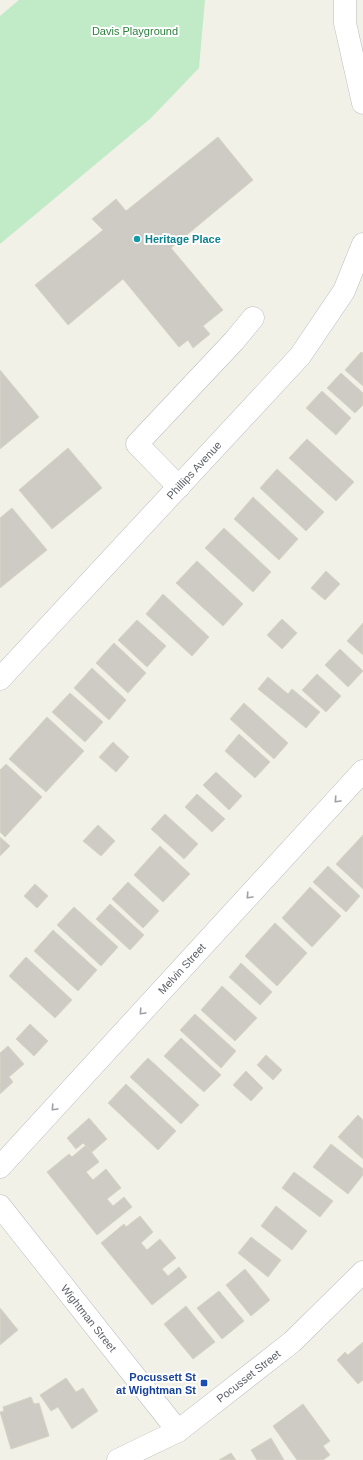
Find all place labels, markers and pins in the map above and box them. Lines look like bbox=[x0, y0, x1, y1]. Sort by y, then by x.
place label: Heritage Place bbox=[145, 233, 221, 245]
marker: Heritage Place bbox=[132, 234, 142, 244]
place label: Pocussett St at Wightman St bbox=[116, 1371, 196, 1396]
marker: Pocussett St at Wightman St bbox=[199, 1378, 209, 1388]

